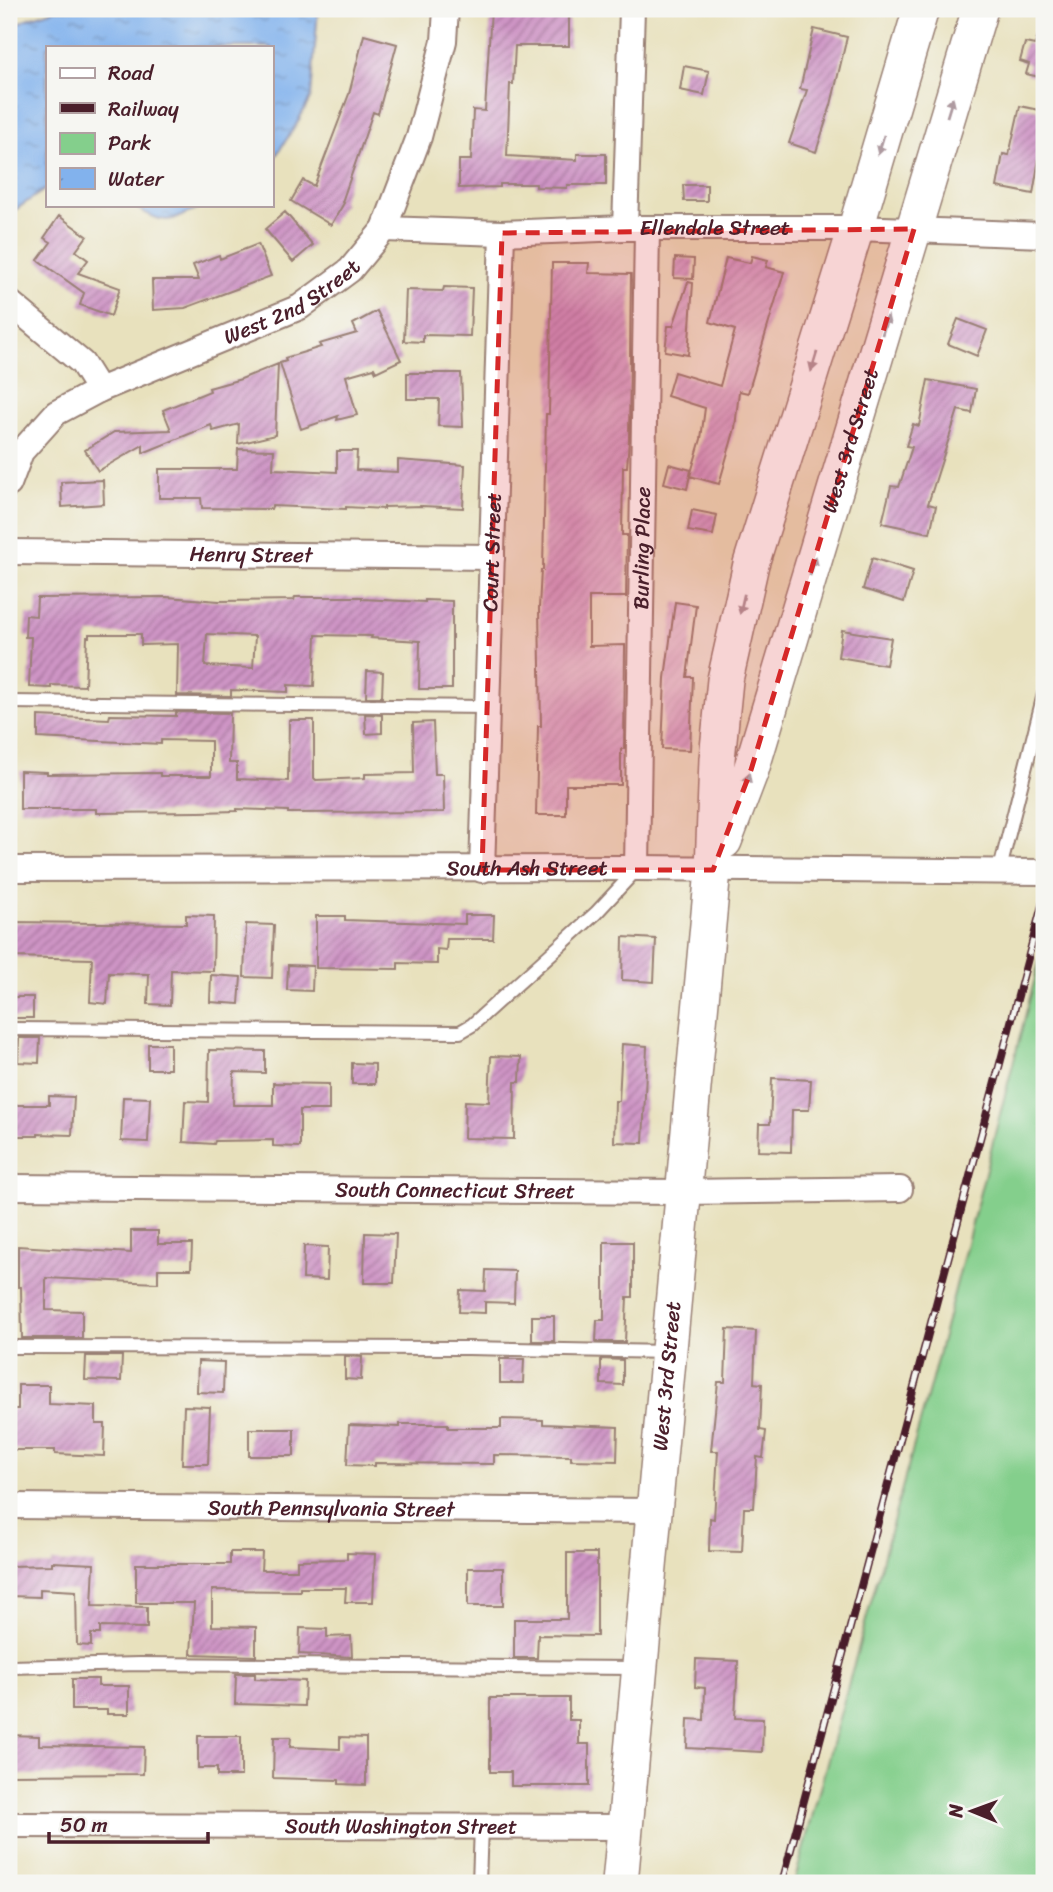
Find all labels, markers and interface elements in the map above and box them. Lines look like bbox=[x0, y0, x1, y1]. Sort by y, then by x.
legend bbox=[46, 46, 273, 206]
text: Road bbox=[108, 54, 155, 92]
text: Railway bbox=[108, 90, 179, 128]
one-way arrow bbox=[946, 96, 956, 117]
text: Park bbox=[108, 124, 151, 162]
one-way arrow bbox=[875, 134, 885, 155]
text: Water bbox=[108, 160, 165, 198]
street label: Ellendale Street bbox=[640, 209, 790, 247]
street label: West 2nd Street bbox=[218, 250, 371, 356]
one-way arrow bbox=[881, 314, 891, 335]
one-way arrow bbox=[808, 352, 819, 373]
street label: West 3rd Street bbox=[810, 363, 890, 518]
street label: Burling Place bbox=[622, 486, 662, 610]
street label: Court Street bbox=[471, 492, 513, 612]
street label: Henry Street bbox=[189, 535, 314, 574]
one-way arrow bbox=[809, 555, 819, 576]
one-way arrow bbox=[736, 593, 747, 615]
one-way arrow bbox=[740, 773, 751, 794]
street label: South Ash Street bbox=[446, 849, 608, 887]
street label: South Connecticut Street bbox=[335, 1170, 575, 1210]
street label: West 3rd Street bbox=[641, 1300, 692, 1452]
street label: South Pennsylvania Street bbox=[207, 1489, 456, 1528]
north arrow bbox=[937, 1776, 1007, 1846]
scale bar bbox=[49, 1801, 208, 1845]
text: N bbox=[939, 1803, 972, 1819]
text: 50 m bbox=[60, 1806, 108, 1844]
street label: South Washington Street bbox=[285, 1807, 517, 1846]

